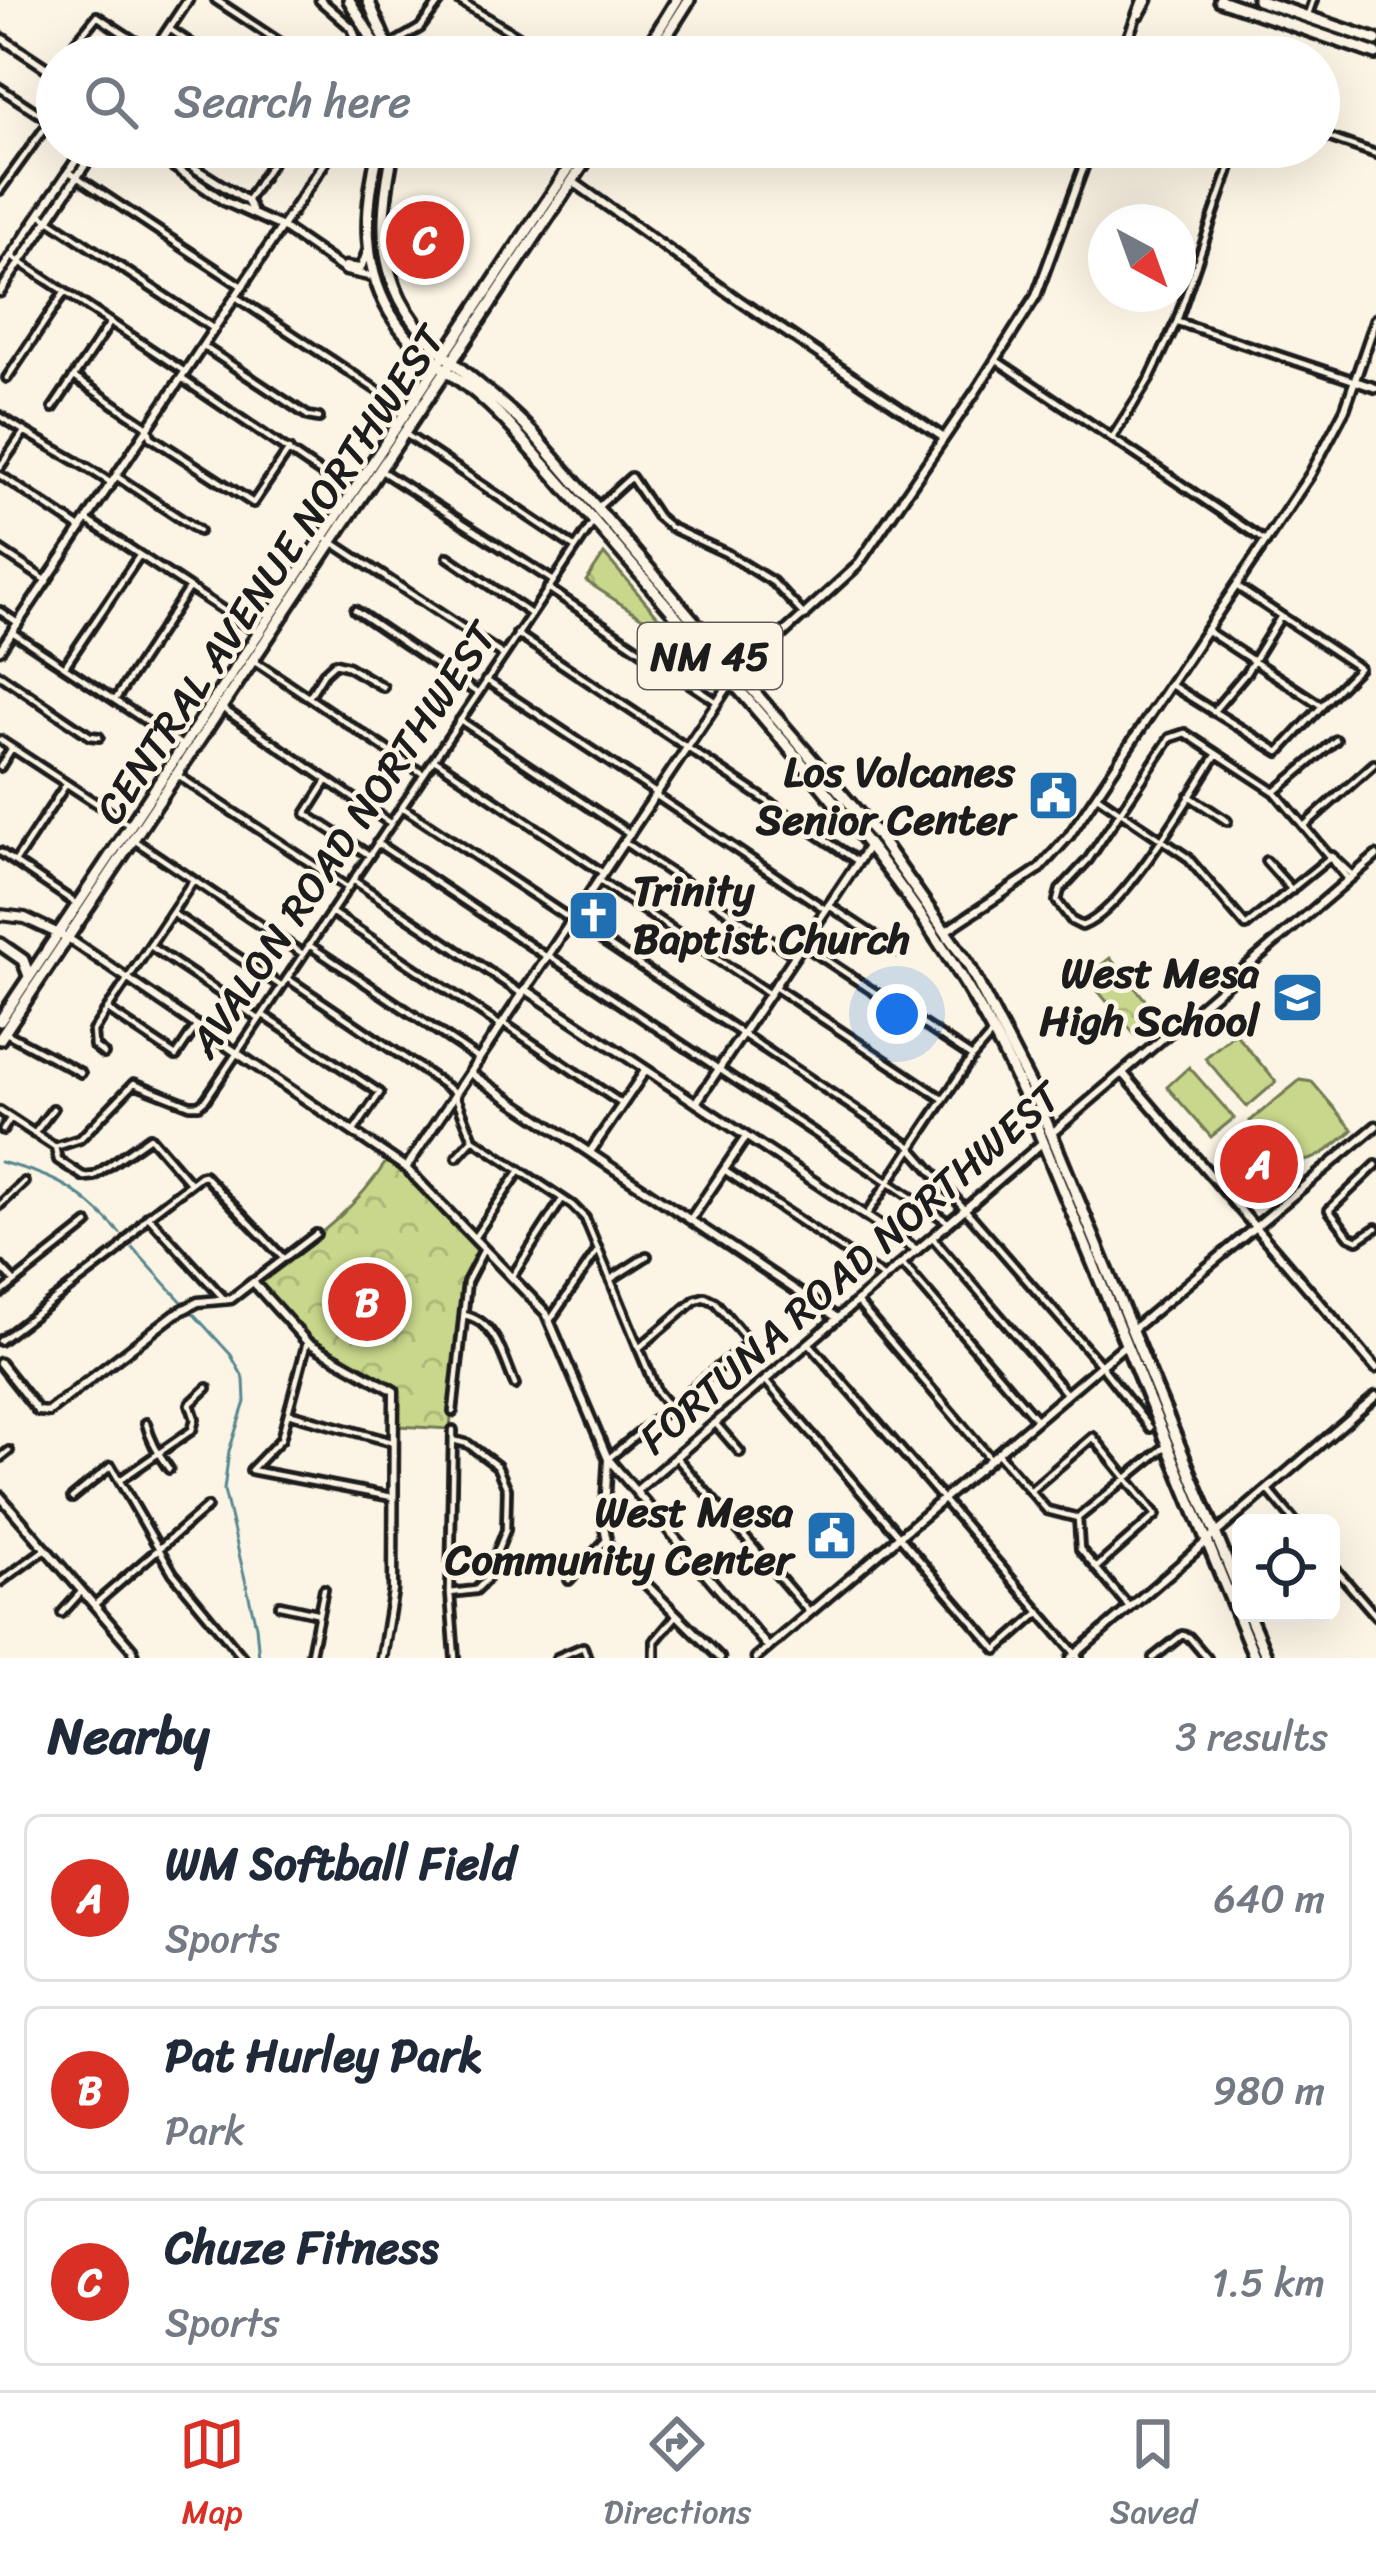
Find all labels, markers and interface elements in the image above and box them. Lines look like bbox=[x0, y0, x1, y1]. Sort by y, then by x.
search box bbox=[36, 36, 1340, 168]
text: Search here bbox=[174, 62, 411, 142]
icon: search bbox=[78, 69, 144, 135]
pin: C bbox=[386, 195, 464, 285]
north arrow bbox=[1088, 204, 1196, 312]
street label: CENTRAL AVENUE NORTHWEST bbox=[74, 308, 467, 840]
street label: AVALON ROAD NORTHWEST bbox=[168, 605, 519, 1074]
road number: NM 45 bbox=[638, 623, 782, 689]
place label: Los Volcanes Senior Center bbox=[755, 735, 1019, 857]
public building icon: Los Volcanes Senior Center bbox=[1026, 768, 1082, 824]
place label: Trinity Baptist Church bbox=[633, 854, 910, 976]
church icon: Trinity Baptist Church bbox=[566, 887, 622, 943]
place label: West Mesa High School bbox=[1040, 936, 1261, 1058]
school or university icon: West Mesa High School bbox=[1270, 969, 1326, 1025]
your location bbox=[867, 984, 927, 1044]
street label: FORTUNA ROAD NORTHWEST bbox=[621, 1061, 1081, 1474]
pin: A bbox=[1220, 1119, 1298, 1209]
pin: B bbox=[328, 1257, 406, 1347]
place label: West Mesa Community Center bbox=[444, 1475, 797, 1597]
public building icon: West Mesa Community Center bbox=[804, 1508, 860, 1564]
map controls bbox=[1232, 1514, 1340, 1622]
button: locate bbox=[1232, 1514, 1340, 1622]
text: Nearby bbox=[48, 1691, 209, 1781]
text: 3 results bbox=[1175, 1702, 1328, 1771]
text: WM Softball Field bbox=[165, 1824, 516, 1904]
text: A bbox=[77, 1864, 103, 1933]
text: 640 m bbox=[1214, 1864, 1325, 1933]
text: Sports bbox=[165, 1904, 280, 1973]
text: Pat Hurley Park bbox=[165, 2016, 483, 2096]
text: B bbox=[78, 2056, 102, 2125]
text: 980 m bbox=[1213, 2056, 1325, 2125]
text: Park bbox=[165, 2096, 245, 2165]
text: Chuze Fitness bbox=[165, 2208, 439, 2288]
text: C bbox=[78, 2248, 102, 2317]
text: 1.5 km bbox=[1212, 2248, 1325, 2317]
text: Sports bbox=[165, 2288, 280, 2357]
tab: Map bbox=[179, 2411, 245, 2541]
tab: Directions bbox=[604, 2411, 751, 2541]
tab: Saved bbox=[1110, 2411, 1197, 2541]

